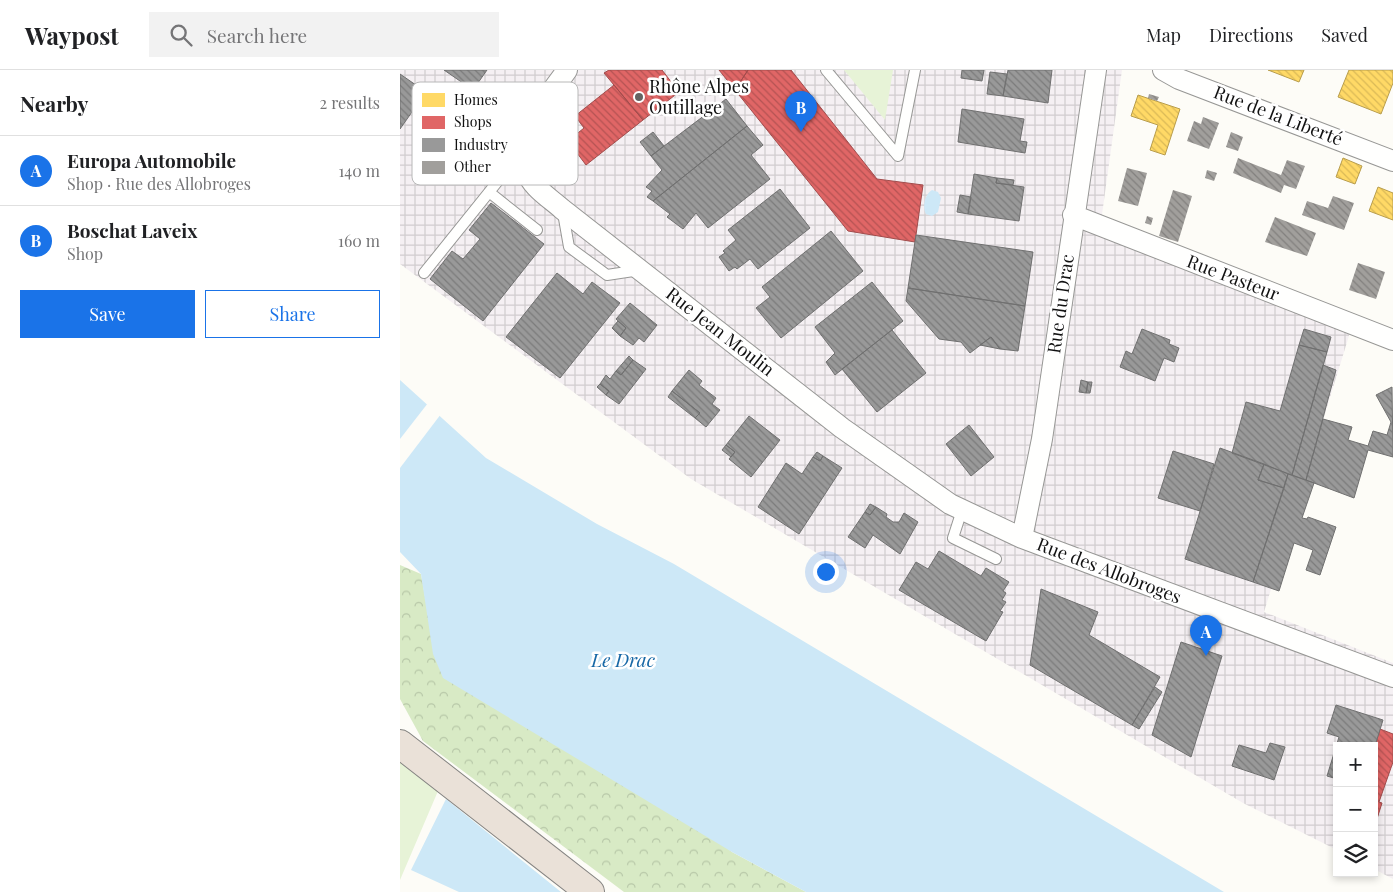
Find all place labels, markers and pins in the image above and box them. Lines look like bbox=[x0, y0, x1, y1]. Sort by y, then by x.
place label: Rhône Alpes Outillage bbox=[649, 74, 749, 119]
marker: Rhône Alpes Outillage bbox=[633, 91, 645, 103]
pin: B bbox=[785, 91, 817, 132]
pin: A bbox=[1190, 615, 1222, 656]

